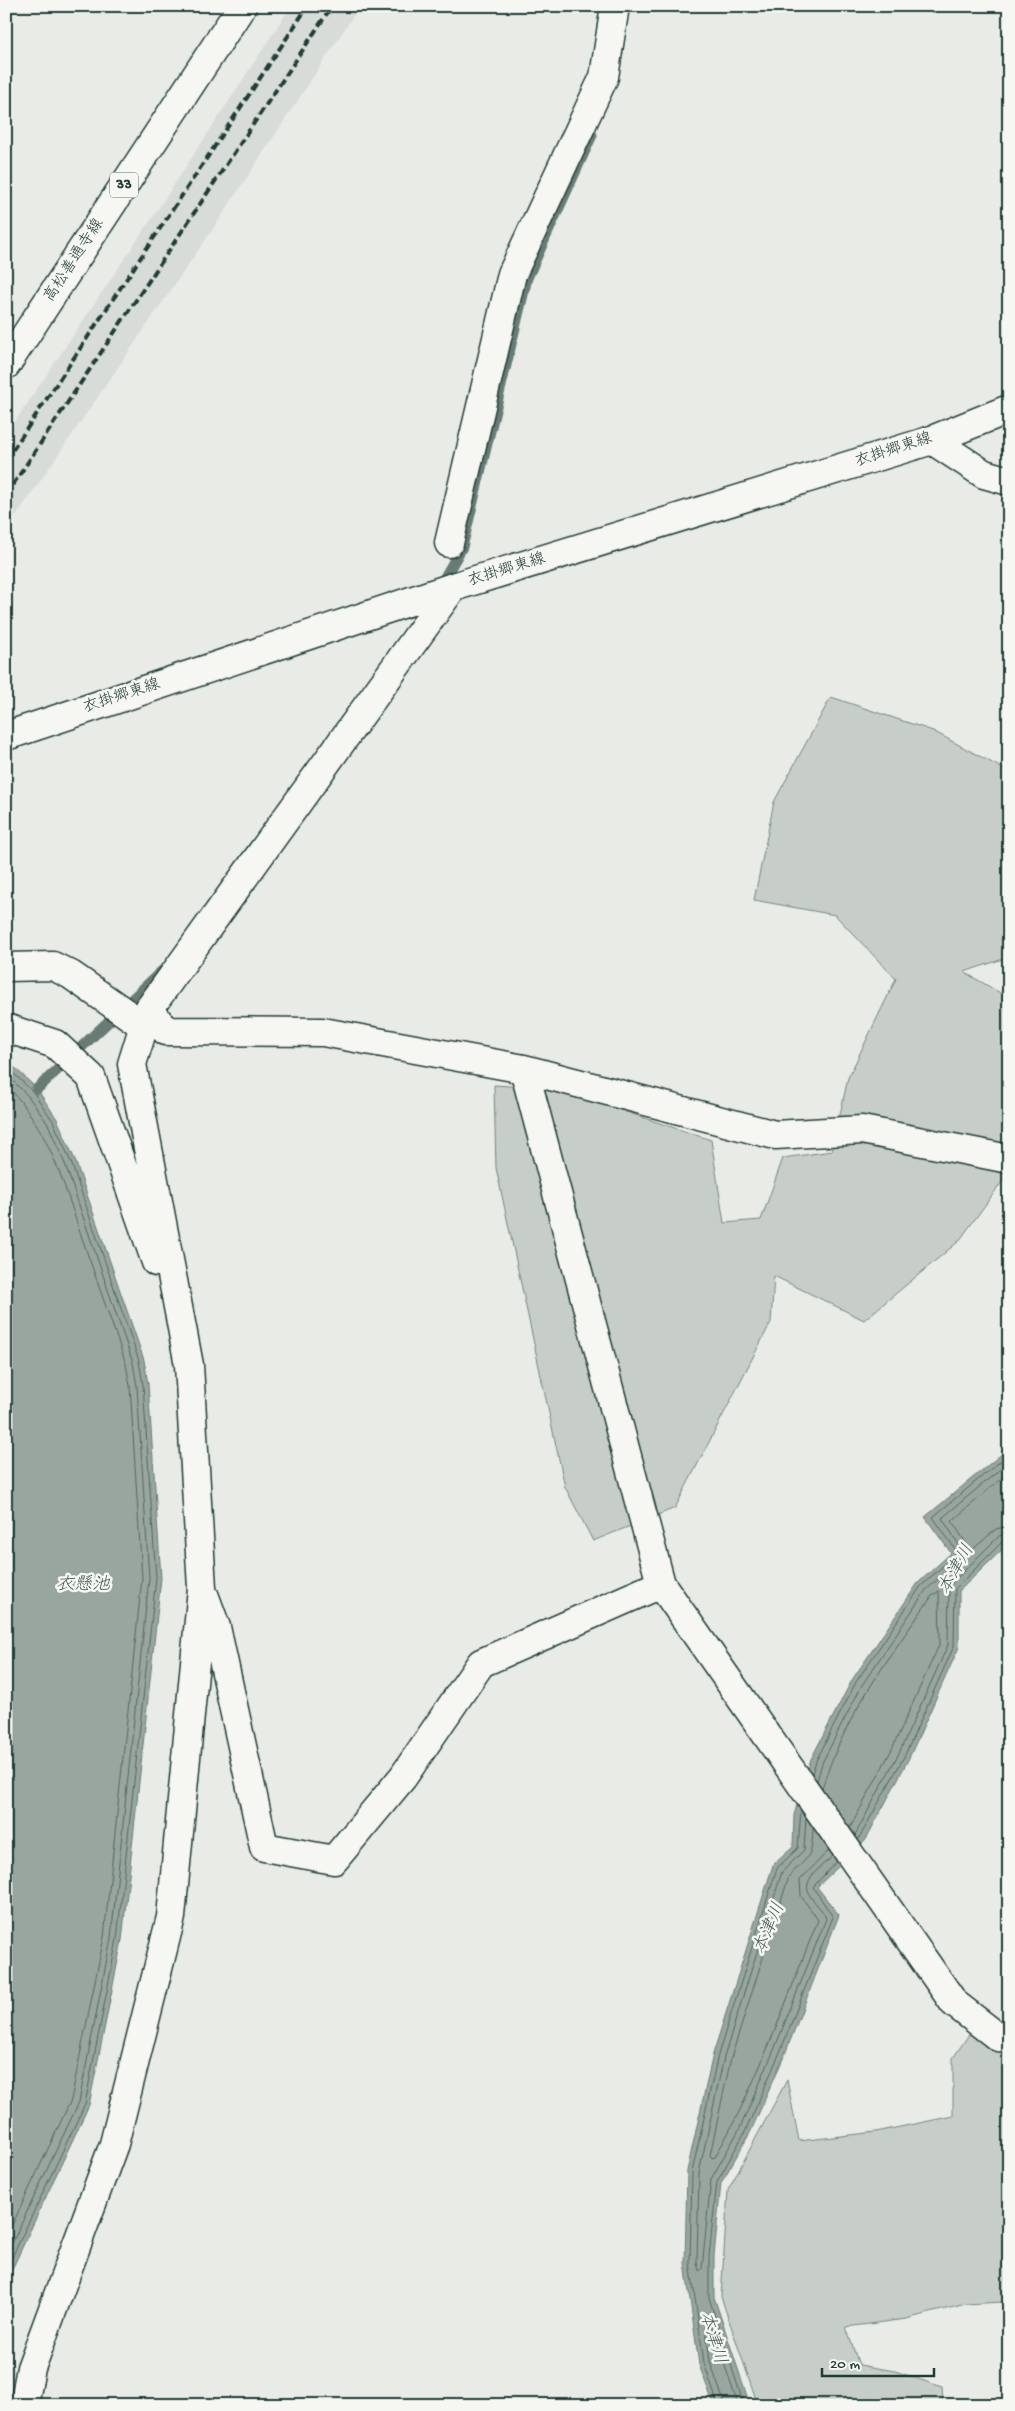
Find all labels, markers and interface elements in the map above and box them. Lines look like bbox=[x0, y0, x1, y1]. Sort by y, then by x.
road number: 33 bbox=[110, 172, 138, 198]
street label: 高松善通寺線 bbox=[39, 214, 109, 306]
street label: 衣掛郷東線 bbox=[852, 428, 935, 472]
street label: 衣掛郷東線 bbox=[465, 548, 548, 592]
street label: 衣掛郷東線 bbox=[80, 674, 163, 718]
water label: 本津川 bbox=[934, 1541, 979, 1599]
water label: 衣懸池 bbox=[56, 1574, 111, 1596]
water label: 本津川 bbox=[749, 1900, 790, 1958]
water label: 本津川 bbox=[694, 2309, 731, 2367]
scale bar bbox=[822, 2346, 935, 2378]
text: 20 m bbox=[830, 2356, 860, 2374]

